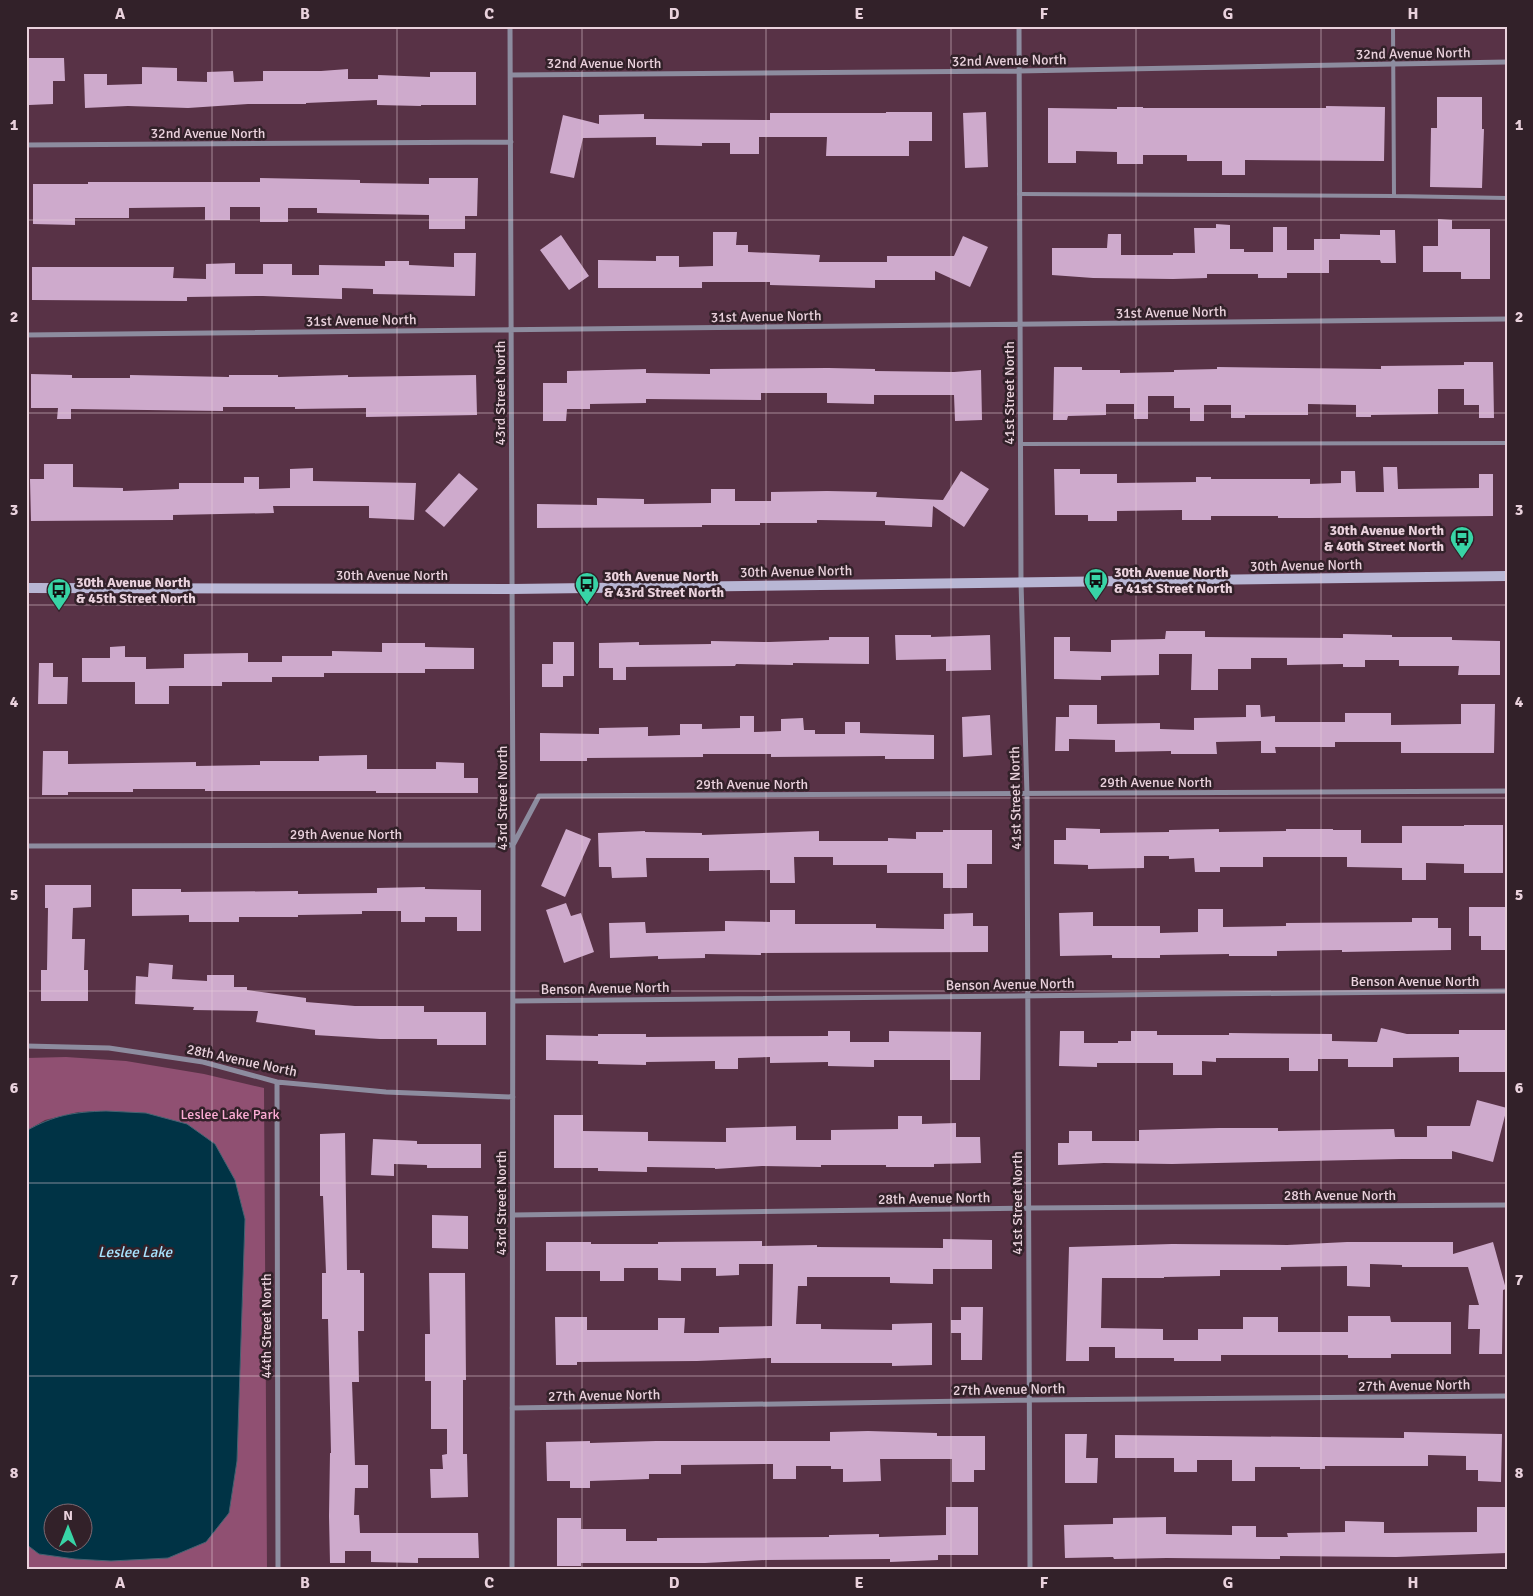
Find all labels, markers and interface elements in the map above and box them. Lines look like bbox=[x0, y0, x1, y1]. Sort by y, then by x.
text: A bbox=[115, 4, 126, 24]
text: B bbox=[300, 4, 310, 24]
text: C bbox=[484, 4, 494, 24]
text: D bbox=[669, 4, 680, 24]
text: E bbox=[854, 4, 864, 24]
text: F bbox=[1040, 4, 1049, 24]
text: G bbox=[1223, 4, 1233, 24]
text: H bbox=[1408, 4, 1418, 24]
street label: 32nd Avenue North bbox=[1355, 44, 1471, 63]
street label: 32nd Avenue North bbox=[951, 51, 1067, 70]
street label: 32nd Avenue North bbox=[547, 55, 661, 72]
text: 1 bbox=[10, 115, 19, 135]
text: 1 bbox=[1515, 115, 1524, 135]
street label: 32nd Avenue North bbox=[151, 125, 265, 142]
street label: 31st Avenue North bbox=[1115, 303, 1227, 322]
text: 2 bbox=[10, 307, 18, 327]
street label: 31st Avenue North bbox=[710, 307, 822, 326]
text: 2 bbox=[1515, 307, 1523, 327]
street label: 31st Avenue North bbox=[305, 311, 417, 330]
street label: 43rd Street North bbox=[492, 341, 509, 445]
street label: 41st Street North bbox=[1001, 341, 1018, 445]
text: 3 bbox=[10, 500, 18, 520]
text: 3 bbox=[1515, 500, 1523, 520]
place label: 30th Avenue North & 40th Street North bbox=[1324, 522, 1444, 555]
bus stop icon: 30th Avenue North & 40th Street North bbox=[1449, 525, 1475, 559]
street label: 30th Avenue North bbox=[1250, 556, 1362, 575]
street label: 30th Avenue North bbox=[740, 562, 852, 581]
place label: 30th Avenue North & 41st Street North bbox=[1114, 564, 1233, 597]
street label: 30th Avenue North bbox=[336, 567, 448, 584]
bus stop icon: 30th Avenue North & 41st Street North bbox=[1083, 567, 1109, 601]
place label: 30th Avenue North & 43rd Street North bbox=[604, 568, 724, 601]
bus stop icon: 30th Avenue North & 43rd Street North bbox=[574, 571, 600, 605]
place label: 30th Avenue North & 45th Street North bbox=[76, 574, 196, 607]
bus stop icon: 30th Avenue North & 45th Street North bbox=[46, 577, 72, 611]
text: 4 bbox=[10, 692, 19, 712]
text: 4 bbox=[1515, 692, 1524, 712]
street label: 43rd Street North bbox=[494, 746, 511, 850]
street label: 41st Street North bbox=[1006, 746, 1025, 850]
street label: 29th Avenue North bbox=[1100, 774, 1212, 791]
street label: 29th Avenue North bbox=[696, 776, 808, 793]
street label: 29th Avenue North bbox=[290, 826, 402, 843]
text: 5 bbox=[10, 885, 18, 905]
text: 5 bbox=[1515, 885, 1523, 905]
street label: Benson Avenue North bbox=[1351, 973, 1479, 990]
street label: Benson Avenue North bbox=[945, 975, 1075, 994]
street label: Benson Avenue North bbox=[540, 979, 670, 998]
street label: 28th Avenue North bbox=[185, 1040, 299, 1080]
text: 6 bbox=[10, 1078, 19, 1098]
text: 6 bbox=[1515, 1078, 1524, 1098]
park label: Leslee Lake Park bbox=[180, 1106, 280, 1123]
street label: 43rd Street North bbox=[493, 1151, 510, 1255]
street label: 41st Street North bbox=[1009, 1151, 1026, 1255]
street label: 28th Avenue North bbox=[1284, 1187, 1396, 1204]
street label: 28th Avenue North bbox=[878, 1189, 990, 1208]
water label: Leslee Lake bbox=[98, 1243, 174, 1261]
text: 7 bbox=[10, 1270, 19, 1290]
text: 7 bbox=[1515, 1270, 1524, 1290]
street label: 44th Street North bbox=[258, 1273, 275, 1379]
street label: 27th Avenue North bbox=[1358, 1376, 1470, 1395]
street label: 27th Avenue North bbox=[953, 1380, 1065, 1399]
street label: 27th Avenue North bbox=[548, 1386, 660, 1405]
text: 8 bbox=[10, 1463, 19, 1483]
text: 8 bbox=[1515, 1463, 1524, 1483]
north arrow bbox=[42, 1504, 92, 1554]
text: N bbox=[63, 1507, 73, 1524]
text: A bbox=[115, 1573, 126, 1593]
text: B bbox=[300, 1573, 310, 1593]
text: C bbox=[484, 1573, 494, 1593]
text: D bbox=[669, 1573, 680, 1593]
text: E bbox=[854, 1573, 864, 1593]
text: F bbox=[1040, 1573, 1049, 1593]
text: G bbox=[1223, 1573, 1233, 1593]
text: H bbox=[1408, 1573, 1418, 1593]

